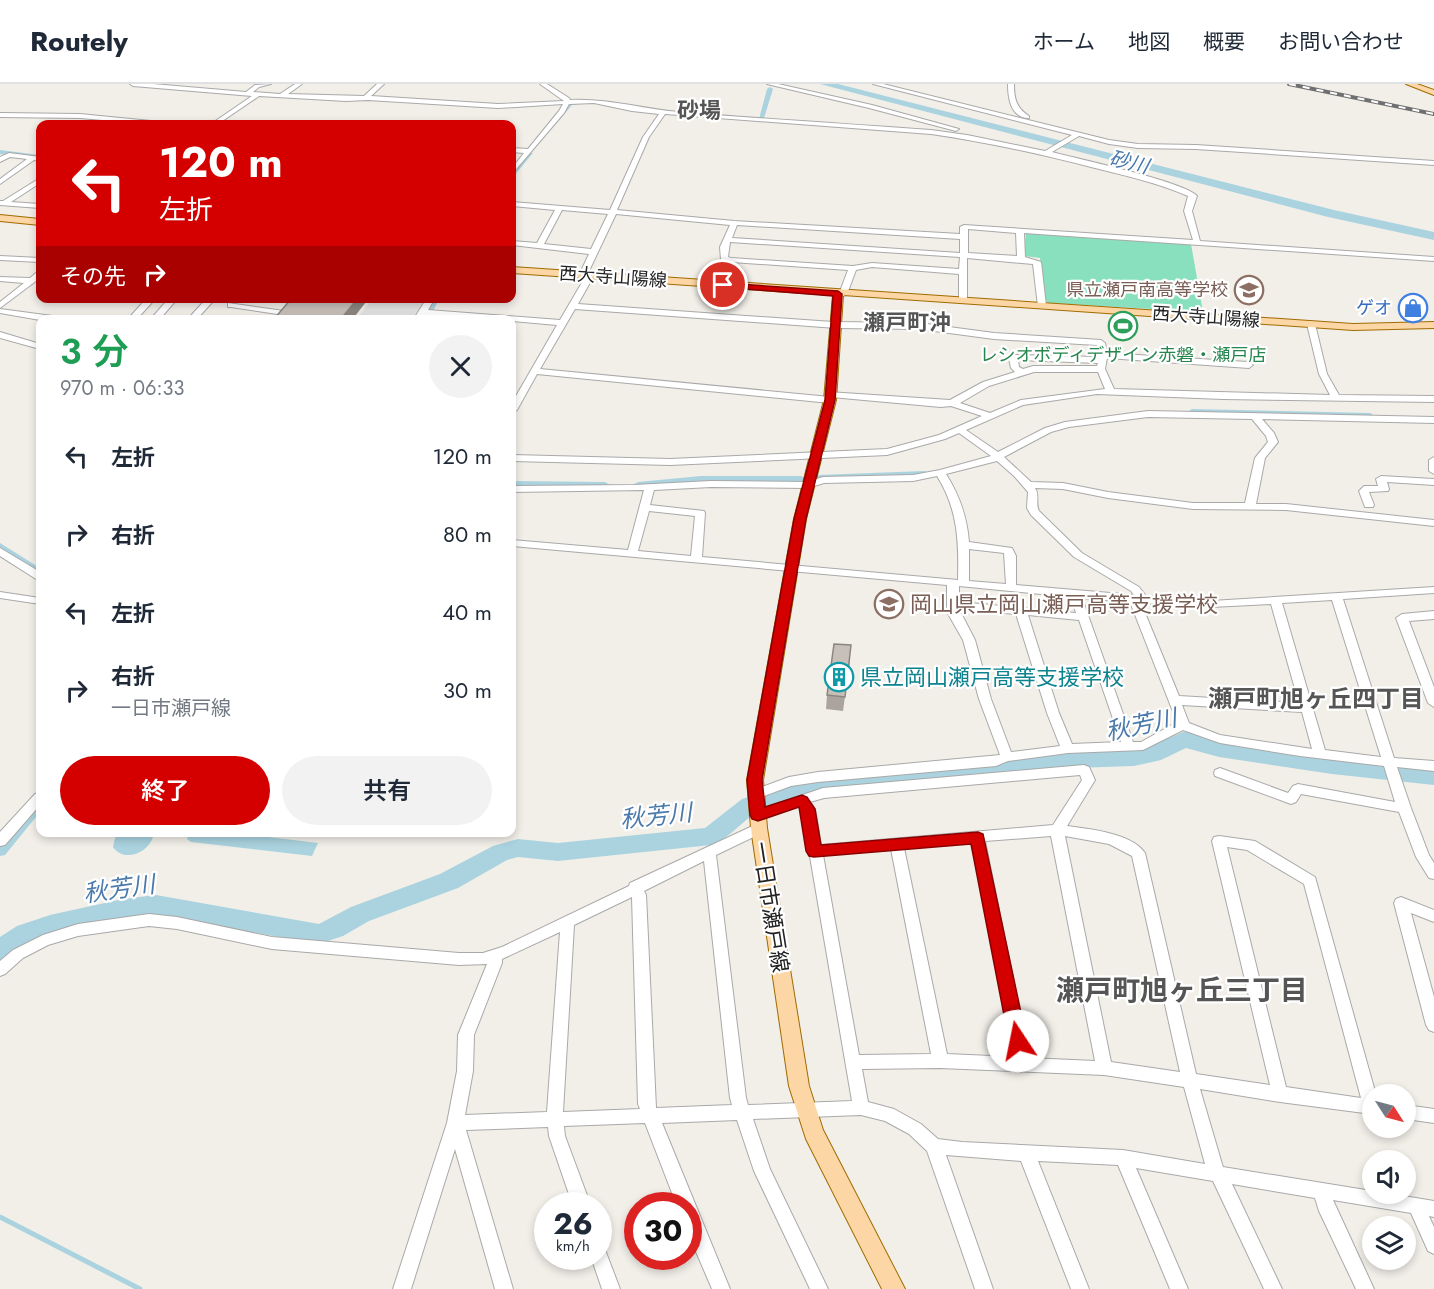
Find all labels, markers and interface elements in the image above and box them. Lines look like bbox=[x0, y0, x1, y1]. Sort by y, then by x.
text: Routely bbox=[30, 21, 128, 62]
text: ホーム bbox=[1033, 27, 1095, 57]
text: 地図 bbox=[1128, 27, 1170, 57]
text: 概要 bbox=[1203, 27, 1245, 57]
text: お問い合わせ bbox=[1278, 27, 1404, 57]
district label: 砂場 bbox=[677, 94, 721, 126]
text: 120 m bbox=[159, 132, 283, 193]
icon: left bbox=[60, 144, 138, 222]
water label: 砂川 bbox=[1106, 144, 1154, 182]
text: 左折 bbox=[159, 190, 213, 229]
icon: right bbox=[138, 258, 171, 291]
pin bbox=[697, 259, 748, 310]
text: その先 bbox=[60, 260, 126, 292]
street label: 西大寺山陽線 bbox=[558, 260, 668, 294]
icon: arrive bbox=[706, 268, 739, 301]
school or university icon: 県立瀬戸南高等学校 bbox=[1233, 274, 1265, 306]
place label: 県立瀬戸南高等学校 bbox=[1066, 277, 1228, 303]
shop icon: ゲオ bbox=[1397, 292, 1429, 324]
place label: ゲオ bbox=[1356, 295, 1392, 321]
street label: 西大寺山陽線 bbox=[1151, 300, 1261, 334]
district label: 瀬戸町沖 bbox=[863, 306, 951, 338]
sports icon: レシオボディデザイン赤磐・瀬戸店 bbox=[1107, 310, 1139, 342]
text: 3 分 bbox=[60, 325, 128, 377]
button: close bbox=[429, 335, 492, 398]
place label: レシオボディデザイン赤磐・瀬戸店 bbox=[980, 342, 1266, 368]
text: 970 m · 06:33 bbox=[60, 374, 184, 403]
icon: left bbox=[60, 440, 93, 473]
text: 120 m bbox=[433, 440, 492, 472]
text: 左折 bbox=[111, 441, 155, 473]
icon: right bbox=[60, 518, 93, 551]
text: 80 m bbox=[443, 518, 492, 550]
text: 右折 bbox=[111, 519, 155, 551]
school or university icon: 岡山県立岡山瀬戸高等支援学校 bbox=[873, 588, 905, 620]
place label: 岡山県立岡山瀬戸高等支援学校 bbox=[910, 588, 1218, 620]
icon: left bbox=[60, 596, 93, 629]
text: 40 m bbox=[442, 596, 492, 628]
text: 左折 bbox=[111, 597, 155, 629]
text: 右折 bbox=[111, 660, 155, 692]
building icon: 県立岡山瀬戸高等支援学校 bbox=[823, 661, 855, 693]
place label: 県立岡山瀬戸高等支援学校 bbox=[860, 661, 1124, 693]
icon: right bbox=[60, 674, 93, 707]
text: 30 m bbox=[443, 674, 492, 706]
district label: 瀬戸町旭ヶ丘四丁目 bbox=[1208, 681, 1424, 716]
text: 一日市瀬戸線 bbox=[111, 694, 231, 723]
water label: 秋芳川 bbox=[1102, 699, 1183, 749]
button: 終了 bbox=[60, 756, 270, 825]
button: 共有 bbox=[282, 756, 492, 825]
water label: 秋芳川 bbox=[618, 794, 697, 837]
street label: 一日市瀬戸線 bbox=[745, 839, 797, 975]
water label: 秋芳川 bbox=[81, 866, 160, 911]
district label: 瀬戸町旭ヶ丘三丁目 bbox=[1056, 970, 1308, 1011]
position arrow bbox=[986, 1009, 1050, 1073]
north arrow bbox=[1362, 1084, 1416, 1138]
map controls bbox=[1362, 1084, 1416, 1270]
button: sound bbox=[1362, 1150, 1416, 1204]
speed limit sign: 30 bbox=[624, 1192, 702, 1270]
text: 26 bbox=[553, 1202, 593, 1245]
button: layers bbox=[1362, 1216, 1416, 1270]
text: km/h bbox=[556, 1235, 590, 1257]

